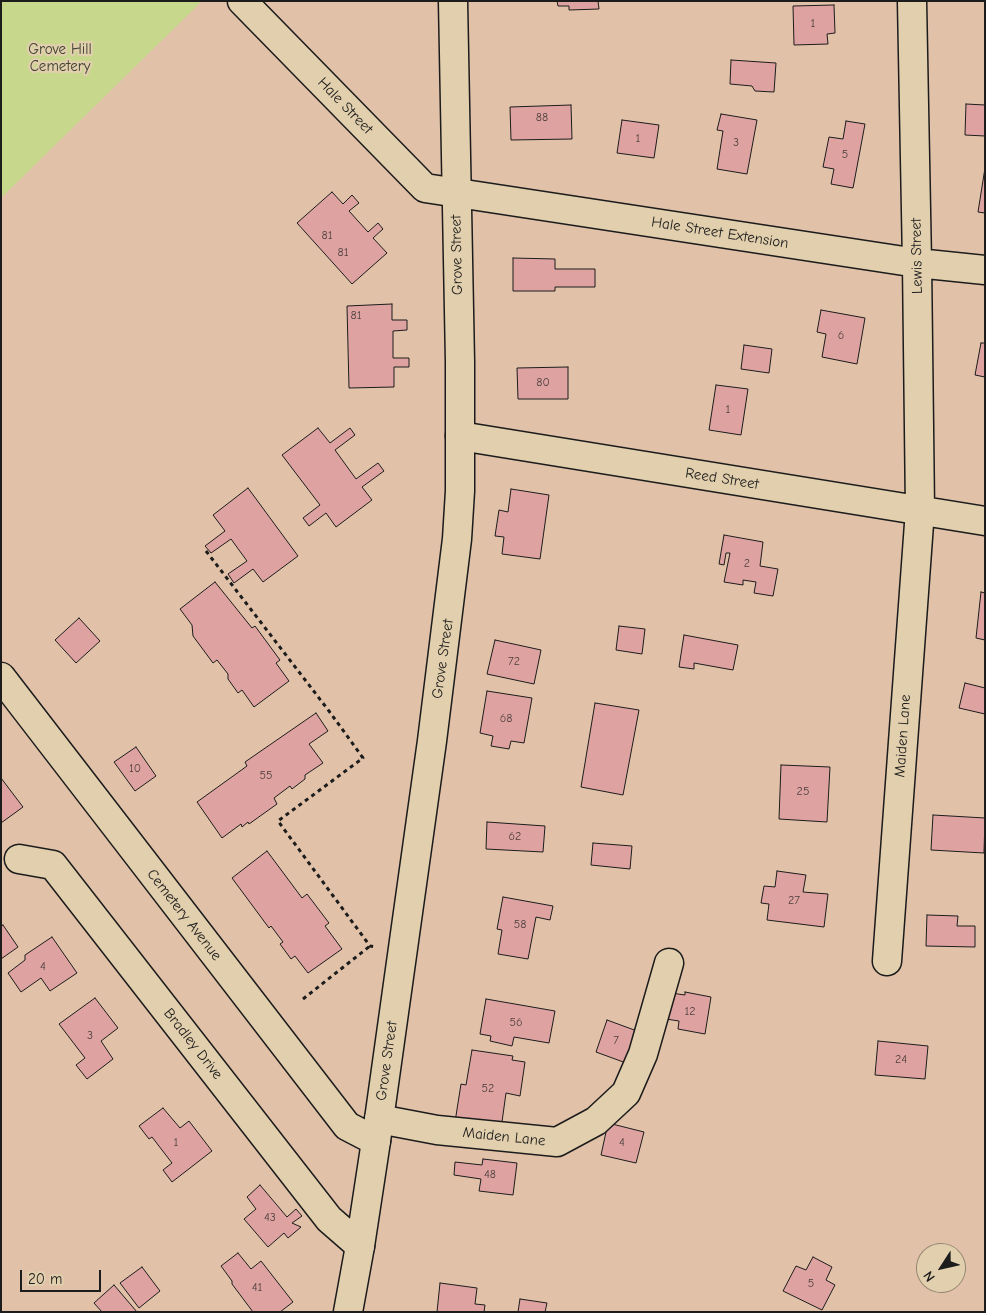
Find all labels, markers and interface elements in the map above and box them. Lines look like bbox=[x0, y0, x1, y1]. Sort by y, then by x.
house number: 1 bbox=[811, 17, 815, 31]
park label: Grove Hill Cemetery bbox=[28, 41, 92, 76]
street label: Hale Street bbox=[314, 74, 376, 138]
house number: 88 bbox=[536, 111, 548, 125]
house number: 1 bbox=[636, 132, 640, 146]
house number: 3 bbox=[733, 136, 739, 150]
house number: 5 bbox=[842, 148, 848, 162]
street label: Hale Street Extension bbox=[650, 213, 790, 253]
street label: Grove Street bbox=[447, 215, 467, 295]
street label: Lewis Street bbox=[907, 218, 927, 294]
house number: 81 bbox=[322, 229, 332, 243]
house number: 81 bbox=[338, 246, 348, 260]
house number: 81 bbox=[351, 309, 361, 323]
house number: 6 bbox=[838, 329, 844, 343]
house number: 80 bbox=[536, 376, 550, 390]
house number: 1 bbox=[726, 403, 730, 417]
street label: Reed Street bbox=[684, 464, 760, 494]
house number: 2 bbox=[744, 557, 750, 571]
street label: Grove Street bbox=[429, 618, 457, 700]
house number: 72 bbox=[508, 655, 520, 669]
street label: Maiden Lane bbox=[891, 694, 915, 778]
house number: 68 bbox=[500, 712, 512, 726]
house number: 10 bbox=[129, 762, 141, 776]
house number: 55 bbox=[259, 769, 273, 783]
house number: 25 bbox=[797, 785, 809, 799]
house number: 62 bbox=[509, 830, 521, 844]
street label: Cemetery Avenue bbox=[143, 866, 225, 964]
house number: 27 bbox=[788, 894, 800, 908]
house number: 58 bbox=[514, 918, 526, 932]
house number: 4 bbox=[40, 960, 46, 974]
street label: Bradley Drive bbox=[160, 1005, 226, 1083]
house number: 12 bbox=[684, 1005, 696, 1019]
house number: 56 bbox=[509, 1016, 523, 1030]
street label: Grove Street bbox=[373, 1020, 401, 1102]
house number: 3 bbox=[87, 1029, 93, 1043]
house number: 7 bbox=[613, 1034, 619, 1048]
house number: 24 bbox=[895, 1053, 907, 1067]
house number: 52 bbox=[482, 1082, 494, 1096]
street label: Maiden Lane bbox=[462, 1124, 546, 1150]
house number: 1 bbox=[174, 1136, 178, 1150]
house number: 4 bbox=[619, 1136, 625, 1150]
house number: 48 bbox=[484, 1168, 496, 1182]
house number: 43 bbox=[264, 1211, 276, 1225]
north arrow bbox=[916, 1243, 966, 1293]
scale bar bbox=[22, 1260, 104, 1292]
text: N bbox=[920, 1268, 939, 1285]
text: 20 m bbox=[28, 1270, 62, 1288]
house number: 5 bbox=[808, 1277, 814, 1291]
house number: 41 bbox=[252, 1281, 262, 1295]

